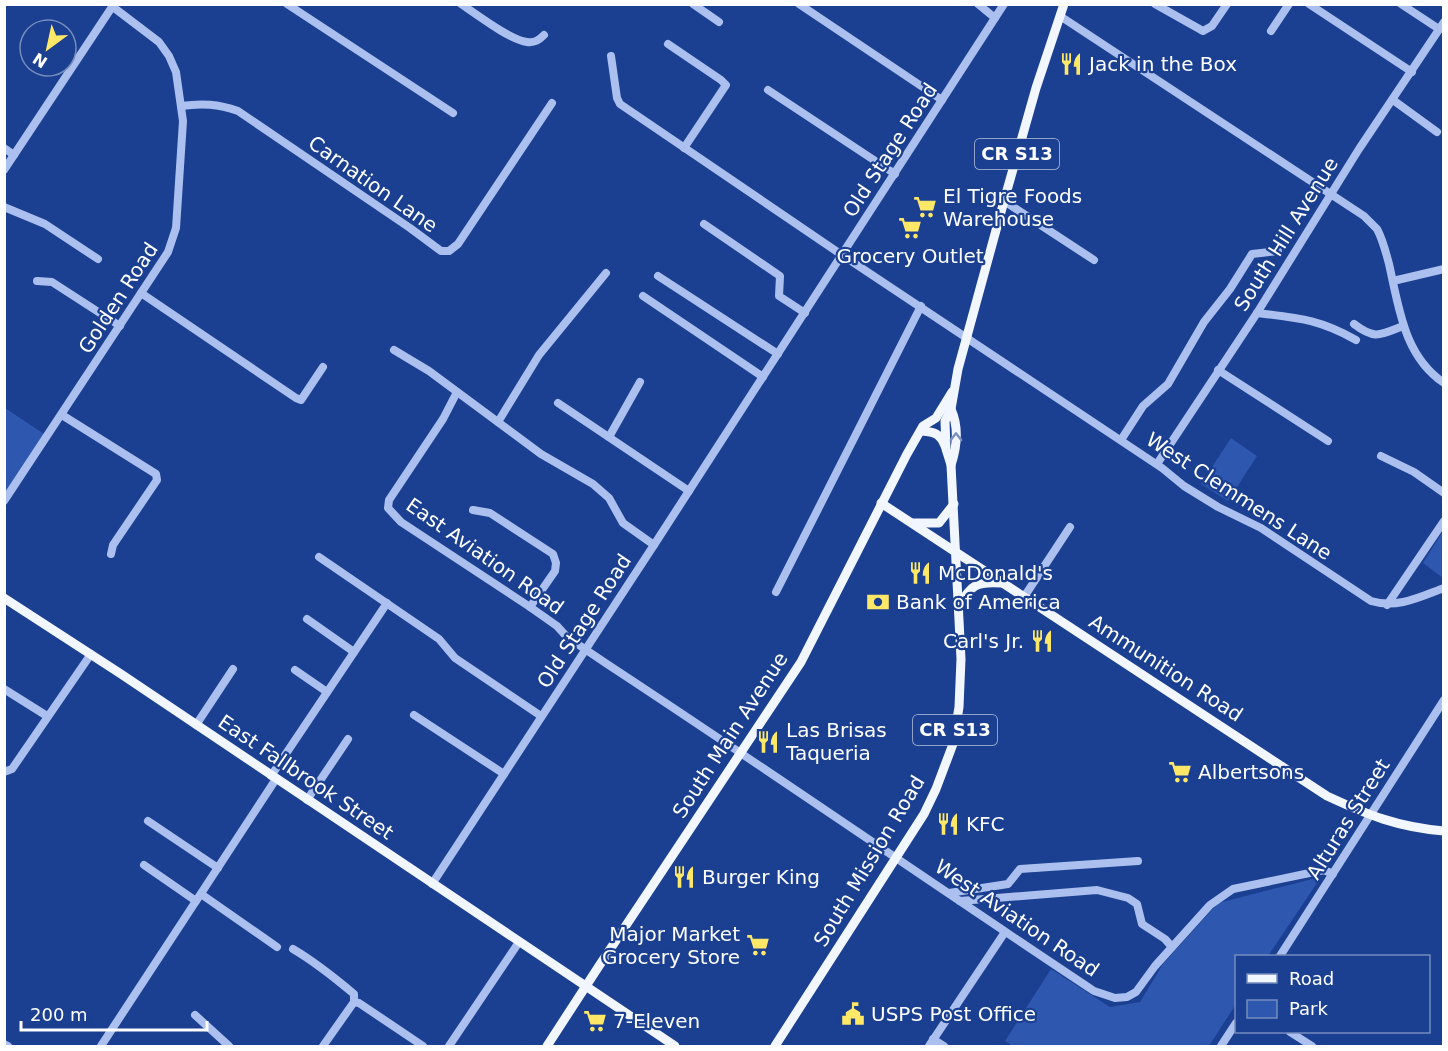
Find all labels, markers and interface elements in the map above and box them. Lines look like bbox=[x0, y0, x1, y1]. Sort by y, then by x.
north arrow bbox=[18, 18, 78, 78]
text: N bbox=[29, 49, 51, 72]
restaurant icon: Jack in the Box bbox=[1058, 51, 1084, 77]
place label: Jack in the Box bbox=[1087, 52, 1237, 76]
street label: Old Stage Road bbox=[838, 79, 942, 221]
street label: Carnation Lane bbox=[304, 131, 442, 237]
road number: CR S13 bbox=[975, 139, 1059, 169]
street label: South Hill Avenue bbox=[1229, 153, 1343, 315]
place label: El Tigre Foods Warehouse bbox=[943, 184, 1082, 231]
supermarket icon: El Tigre Foods Warehouse bbox=[912, 194, 938, 220]
supermarket icon: Grocery Outlet bbox=[897, 215, 923, 241]
street label: Golden Road bbox=[73, 238, 163, 358]
place label: Grocery Outlet bbox=[836, 244, 984, 268]
street label: West Clemmens Lane bbox=[1142, 427, 1336, 565]
one-way arrow bbox=[950, 433, 962, 442]
street label: East Aviation Road bbox=[402, 493, 568, 619]
street label: Old Stage Road bbox=[532, 550, 636, 692]
restaurant icon: McDonald's bbox=[907, 560, 933, 586]
place label: McDonald's bbox=[938, 561, 1053, 585]
bank icon: Bank of America bbox=[865, 589, 891, 615]
place label: Bank of America bbox=[896, 590, 1061, 614]
street label: Ammunition Road bbox=[1085, 609, 1247, 727]
restaurant icon: Carl's Jr. bbox=[1029, 628, 1055, 654]
place label: Carl's Jr. bbox=[943, 629, 1024, 653]
street label: South Main Avenue bbox=[667, 648, 793, 822]
street label: East Fallbrook Street bbox=[214, 709, 398, 845]
road number: CR S13 bbox=[913, 715, 997, 745]
place label: Las Brisas Taqueria bbox=[785, 718, 887, 765]
restaurant icon: Las Brisas Taqueria bbox=[755, 729, 781, 755]
street label: Alturas Street bbox=[1301, 754, 1395, 884]
supermarket icon: Albertsons bbox=[1167, 759, 1193, 785]
place label: Albertsons bbox=[1198, 760, 1304, 784]
street label: South Mission Road bbox=[808, 771, 930, 951]
restaurant icon: KFC bbox=[935, 811, 961, 837]
place label: KFC bbox=[966, 812, 1005, 836]
street label: West Aviation Road bbox=[930, 854, 1104, 982]
restaurant icon: Burger King bbox=[671, 864, 697, 890]
place label: Burger King bbox=[702, 865, 820, 889]
place label: Major Market Grocery Store bbox=[602, 922, 740, 969]
supermarket icon: Major Market Grocery Store bbox=[745, 932, 771, 958]
legend bbox=[1235, 955, 1430, 1033]
text: Road bbox=[1289, 968, 1334, 989]
scale bar bbox=[21, 994, 207, 1032]
text: Park bbox=[1289, 998, 1328, 1019]
public building icon: USPS Post Office bbox=[840, 1001, 866, 1027]
place label: USPS Post Office bbox=[871, 1002, 1036, 1026]
text: 200 m bbox=[30, 1004, 88, 1025]
supermarket icon: 7-Eleven bbox=[582, 1008, 608, 1034]
place label: 7-Eleven bbox=[613, 1009, 700, 1033]

